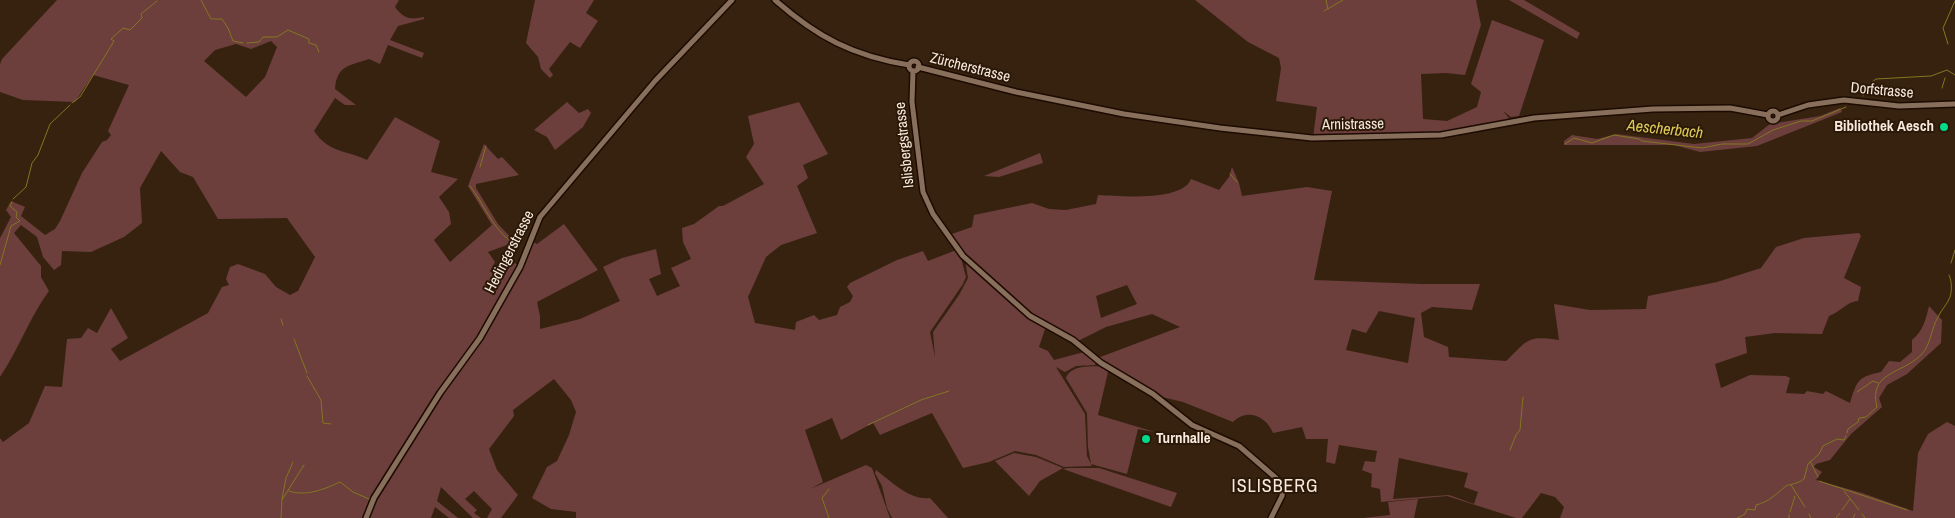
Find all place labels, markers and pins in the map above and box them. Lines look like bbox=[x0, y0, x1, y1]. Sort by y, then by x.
place label: Bibliothek Aesch bbox=[1834, 118, 1934, 136]
marker: Bibliothek Aesch bbox=[1938, 121, 1950, 133]
place label: Turnhalle bbox=[1156, 430, 1210, 448]
marker: Turnhalle bbox=[1140, 433, 1152, 445]

